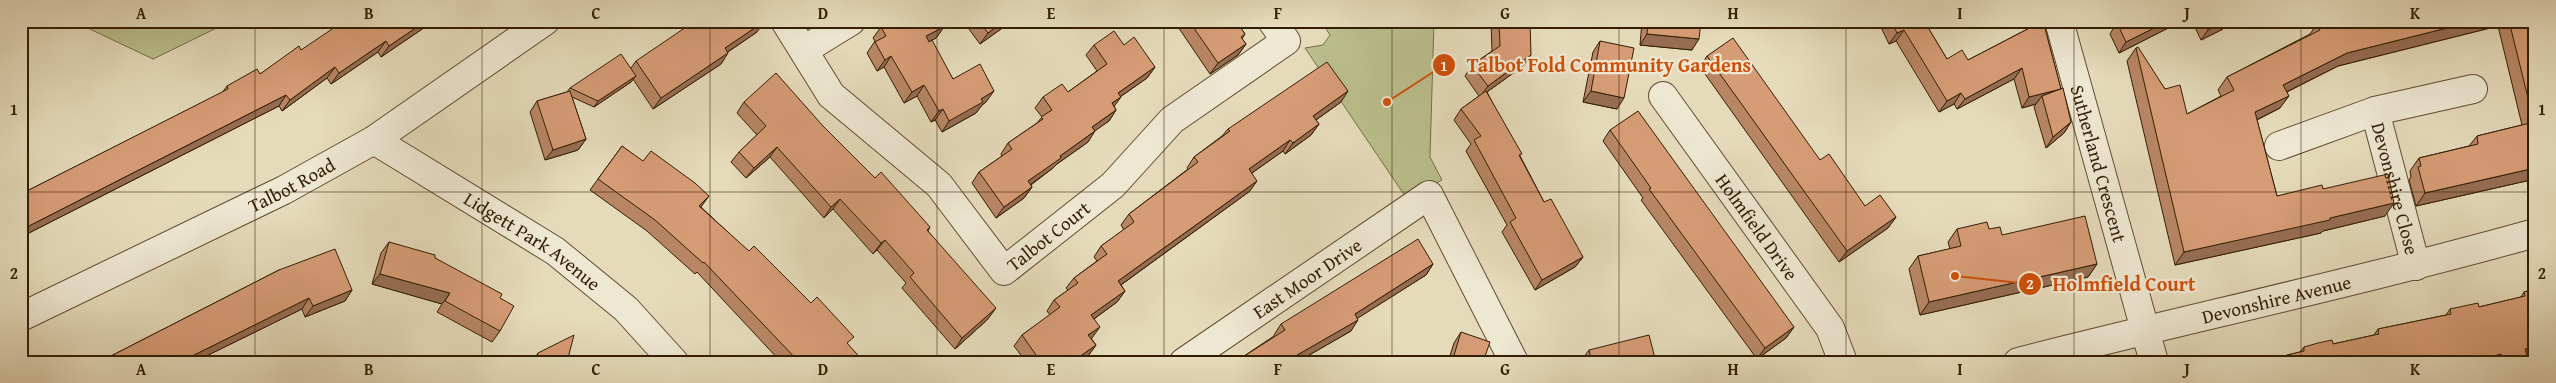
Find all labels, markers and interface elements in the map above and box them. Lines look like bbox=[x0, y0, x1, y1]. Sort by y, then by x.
text: A bbox=[136, 1, 147, 25]
text: B bbox=[364, 1, 374, 25]
text: C bbox=[591, 1, 601, 25]
text: D bbox=[818, 1, 828, 25]
text: E bbox=[1047, 1, 1056, 25]
text: F bbox=[1274, 1, 1282, 25]
text: G bbox=[1500, 1, 1510, 25]
text: H bbox=[1727, 1, 1739, 25]
text: I bbox=[1957, 1, 1963, 25]
text: J bbox=[2181, 1, 2190, 25]
text: K bbox=[2410, 1, 2421, 25]
callout: Talbot Fold Community Gardens bbox=[1431, 48, 1761, 83]
text: Talbot Fold Community Gardens bbox=[1467, 50, 1751, 79]
text: 1 bbox=[1440, 55, 1448, 76]
street label: Sutherland Crescent bbox=[2063, 82, 2134, 246]
text: 1 bbox=[10, 97, 18, 121]
text: 1 bbox=[2538, 97, 2546, 121]
street label: Devonshire Close bbox=[2365, 119, 2426, 258]
street label: Talbot Road bbox=[243, 150, 341, 219]
street label: Holmfield Drive bbox=[1709, 167, 1805, 286]
street label: Lidgett Park Avenue bbox=[459, 185, 607, 297]
street label: Talbot Court bbox=[1001, 194, 1096, 278]
street label: East Moor Drive bbox=[1247, 231, 1367, 325]
text: 2 bbox=[10, 261, 18, 285]
text: 2 bbox=[2538, 261, 2546, 285]
callout: Holmfield Court bbox=[2018, 266, 2206, 301]
street label: Devonshire Avenue bbox=[2199, 267, 2354, 330]
text: Holmfield Court bbox=[2052, 269, 2196, 298]
text: 2 bbox=[2026, 273, 2034, 294]
text: A bbox=[136, 357, 147, 381]
text: B bbox=[364, 357, 374, 381]
text: C bbox=[591, 357, 601, 381]
text: D bbox=[818, 357, 828, 381]
text: E bbox=[1047, 357, 1056, 381]
text: F bbox=[1274, 357, 1282, 381]
text: G bbox=[1500, 357, 1510, 381]
text: H bbox=[1727, 357, 1739, 381]
text: I bbox=[1957, 357, 1963, 381]
text: J bbox=[2181, 357, 2190, 381]
text: K bbox=[2410, 357, 2421, 381]

